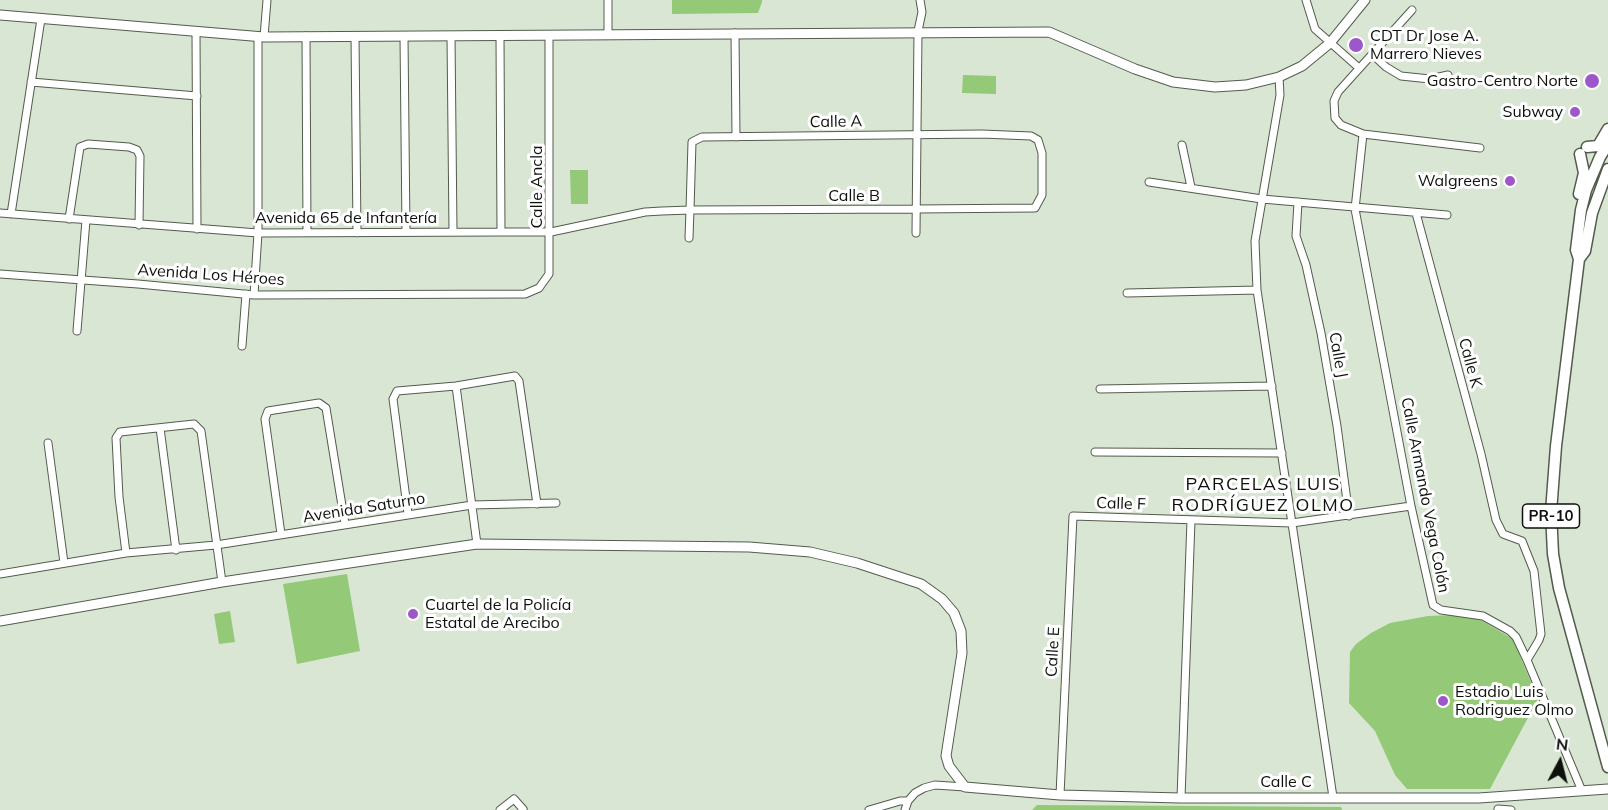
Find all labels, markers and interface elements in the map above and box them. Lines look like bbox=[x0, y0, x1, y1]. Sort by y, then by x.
place label: CDT Dr Jose A. Marrero Nieves bbox=[1370, 26, 1482, 64]
marker: CDT Dr Jose A. Marrero Nieves bbox=[1347, 36, 1365, 54]
place label: Gastro-Centro Norte bbox=[1427, 71, 1578, 91]
marker: Gastro-Centro Norte bbox=[1583, 72, 1601, 90]
place label: Subway bbox=[1503, 102, 1563, 122]
marker: Subway bbox=[1568, 105, 1582, 119]
street label: Calle A bbox=[810, 112, 862, 132]
street label: Calle Ancla bbox=[527, 145, 547, 229]
place label: Walgreens bbox=[1418, 171, 1498, 191]
marker: Walgreens bbox=[1503, 174, 1517, 188]
street label: Calle B bbox=[828, 186, 880, 206]
street label: Avenida 65 de Infantería bbox=[255, 208, 437, 228]
street label: Avenida Los Héroes bbox=[137, 260, 285, 290]
street label: Calle J bbox=[1325, 331, 1351, 379]
street label: Calle K bbox=[1454, 336, 1486, 390]
street label: Calle Armando Vega Colón bbox=[1397, 396, 1453, 594]
district label: PARCELAS LUIS RODRÍGUEZ OLMO bbox=[1171, 474, 1355, 516]
street label: Avenida Saturno bbox=[301, 489, 427, 527]
street label: Calle F bbox=[1096, 494, 1146, 514]
road number: PR-10 bbox=[1522, 504, 1580, 528]
place label: Cuartel de la Policía Estatal de Arecibo bbox=[425, 595, 571, 633]
marker: Cuartel de la Policía Estatal de Arecibo bbox=[406, 607, 420, 621]
street label: Calle E bbox=[1042, 626, 1064, 678]
place label: Estadio Luis Rodriguez Olmo bbox=[1455, 682, 1574, 720]
marker: Estadio Luis Rodriguez Olmo bbox=[1436, 694, 1450, 708]
north arrow bbox=[1530, 732, 1590, 792]
text: N bbox=[1555, 733, 1569, 755]
street label: Calle C bbox=[1260, 772, 1312, 792]

